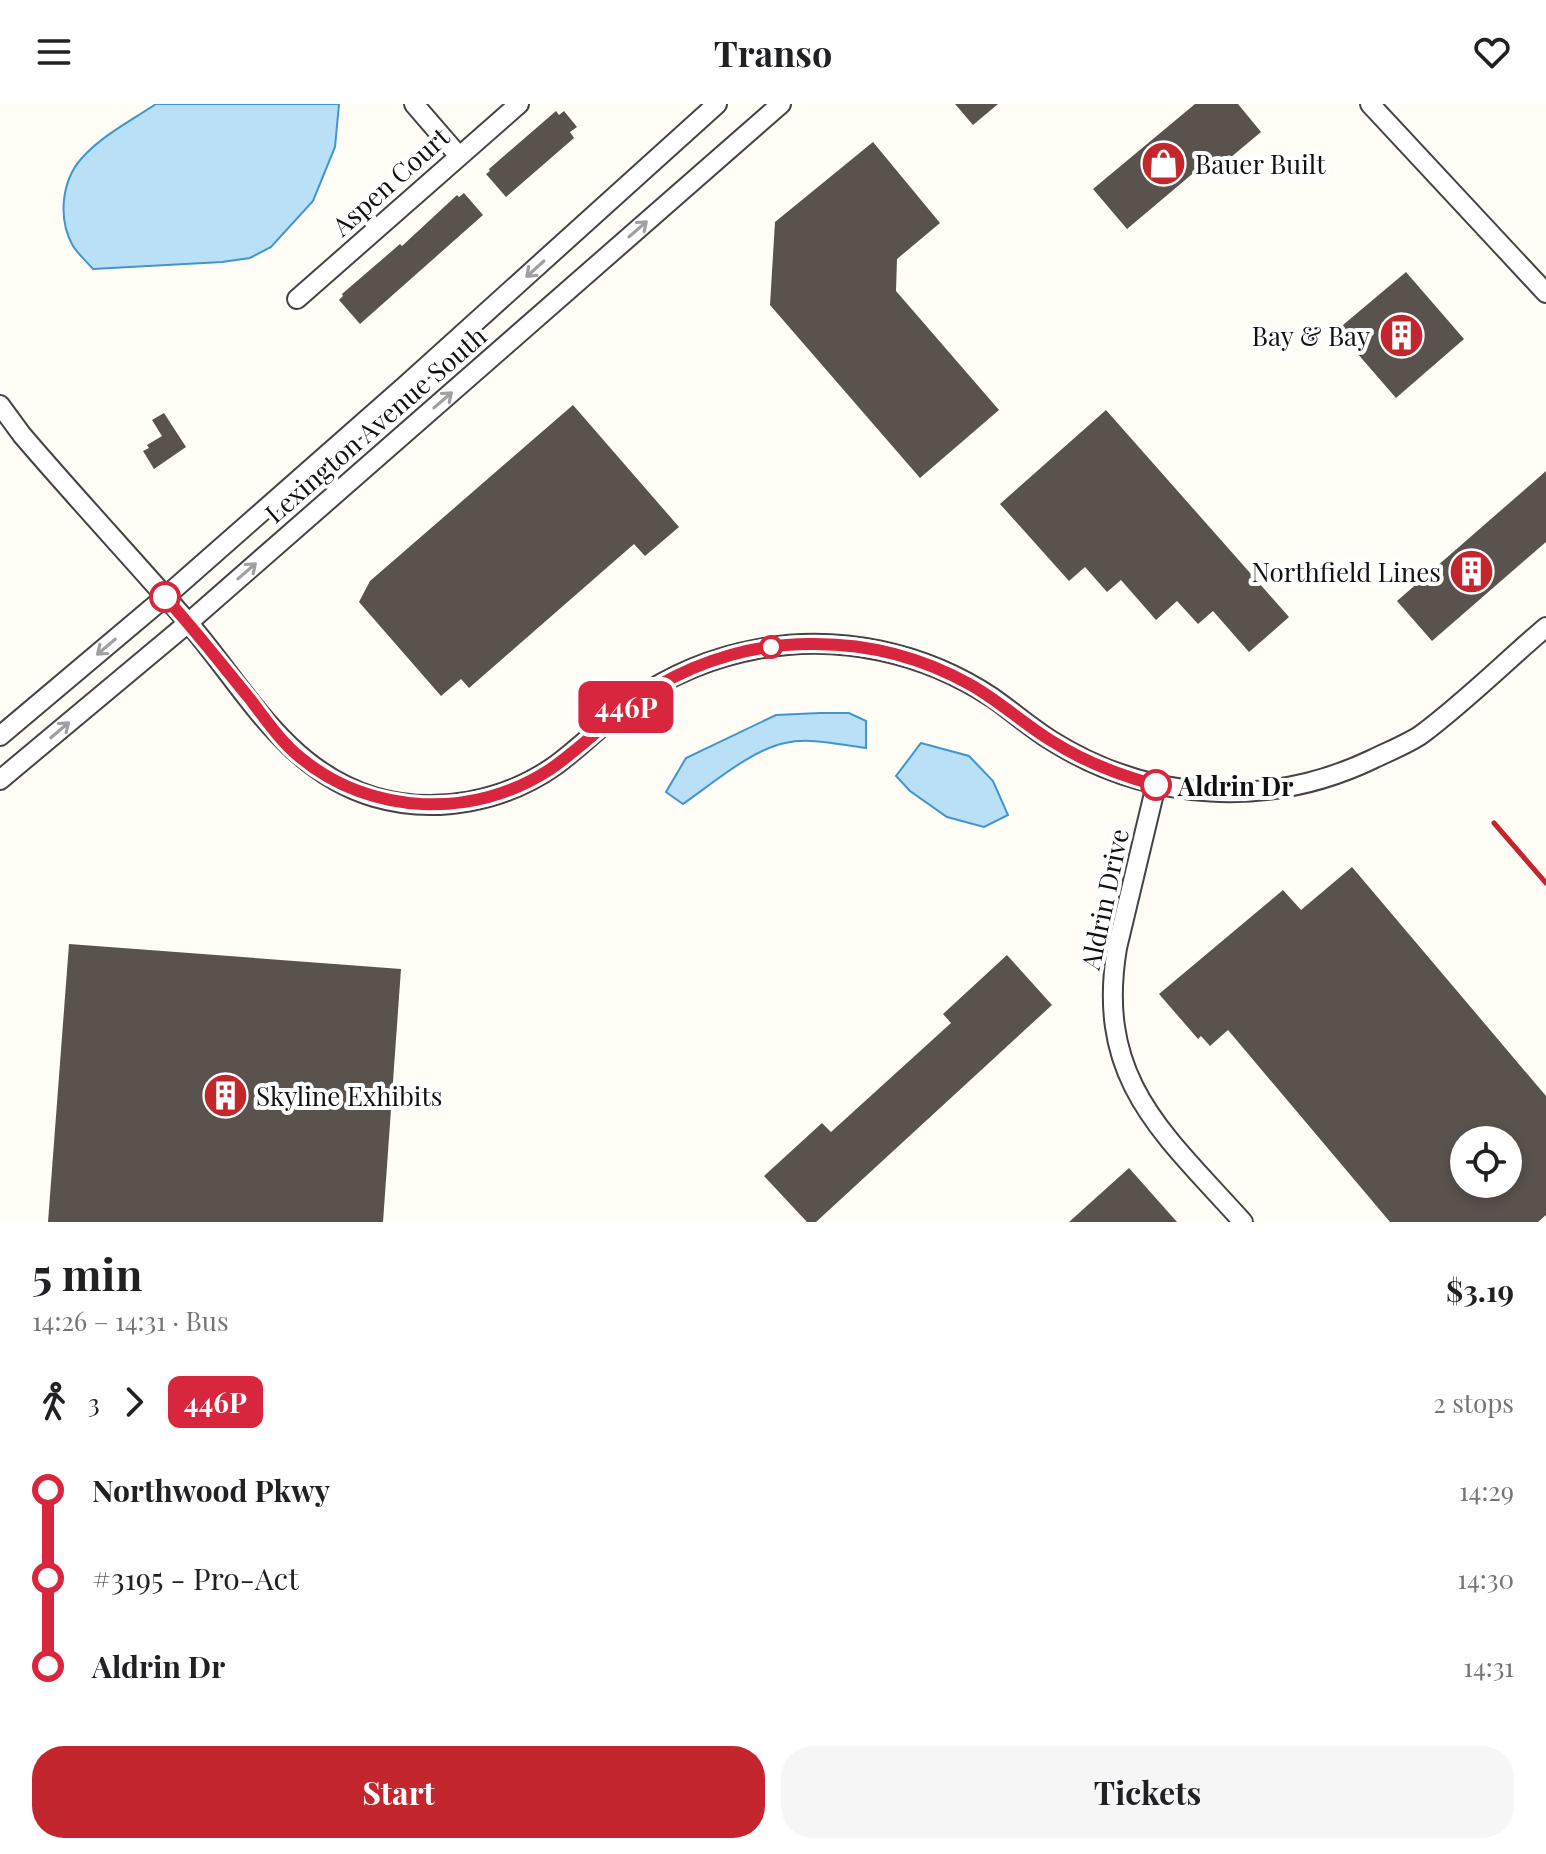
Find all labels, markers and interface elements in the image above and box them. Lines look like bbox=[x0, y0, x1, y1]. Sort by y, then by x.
text: Transo bbox=[714, 28, 832, 76]
icon: menu bbox=[32, 30, 76, 74]
icon: heart bbox=[1470, 30, 1514, 74]
street label: Aspen Court bbox=[323, 119, 457, 244]
shop icon: Bauer Built bbox=[1140, 139, 1188, 187]
place label: Bauer Built bbox=[1195, 146, 1326, 181]
one-way arrow bbox=[628, 220, 648, 238]
one-way arrow bbox=[525, 259, 545, 277]
building icon: Bay & Bay bbox=[1377, 311, 1425, 359]
street label: Lexington Avenue South bbox=[257, 318, 493, 530]
place label: Bay & Bay bbox=[1252, 318, 1370, 353]
one-way arrow bbox=[432, 391, 452, 409]
building icon: Northfield Lines bbox=[1448, 547, 1496, 595]
place label: Northfield Lines bbox=[1252, 554, 1441, 589]
one-way arrow bbox=[237, 562, 257, 580]
unlabelled marker bbox=[150, 582, 180, 612]
unlabelled marker bbox=[760, 636, 782, 658]
one-way arrow bbox=[96, 638, 116, 656]
line badge: 446P bbox=[570, 681, 682, 733]
text: 446P bbox=[594, 688, 658, 725]
one-way arrow bbox=[49, 721, 70, 739]
place label: Aldrin Dr bbox=[1177, 768, 1293, 803]
marker: Aldrin Dr bbox=[1141, 770, 1171, 800]
street label: Aldrin Drive bbox=[1072, 825, 1136, 974]
building icon: Skyline Exhibits bbox=[201, 1071, 249, 1119]
place label: Skyline Exhibits bbox=[256, 1078, 442, 1113]
map controls bbox=[1450, 1126, 1522, 1198]
button: locate bbox=[1450, 1126, 1522, 1198]
text: 5 min bbox=[32, 1243, 142, 1302]
text: $3.19 bbox=[1446, 1270, 1514, 1310]
text: 14:26 – 14:31 · Bus bbox=[32, 1303, 229, 1338]
icon: walk bbox=[32, 1380, 76, 1424]
icon: forward bbox=[112, 1380, 156, 1424]
text: 446P bbox=[184, 1383, 247, 1420]
text: 3 bbox=[88, 1385, 100, 1420]
text: 2 stops bbox=[1433, 1385, 1514, 1420]
text: Northwood Pkwy bbox=[92, 1470, 330, 1510]
text: 14:29 bbox=[1459, 1473, 1514, 1508]
text: #3195 - Pro-Act bbox=[92, 1558, 299, 1598]
text: 14:30 bbox=[1457, 1561, 1514, 1596]
text: Aldrin Dr bbox=[92, 1646, 225, 1686]
text: 14:31 bbox=[1463, 1649, 1514, 1684]
button: Start bbox=[32, 1746, 765, 1838]
button: Tickets bbox=[781, 1746, 1514, 1838]

